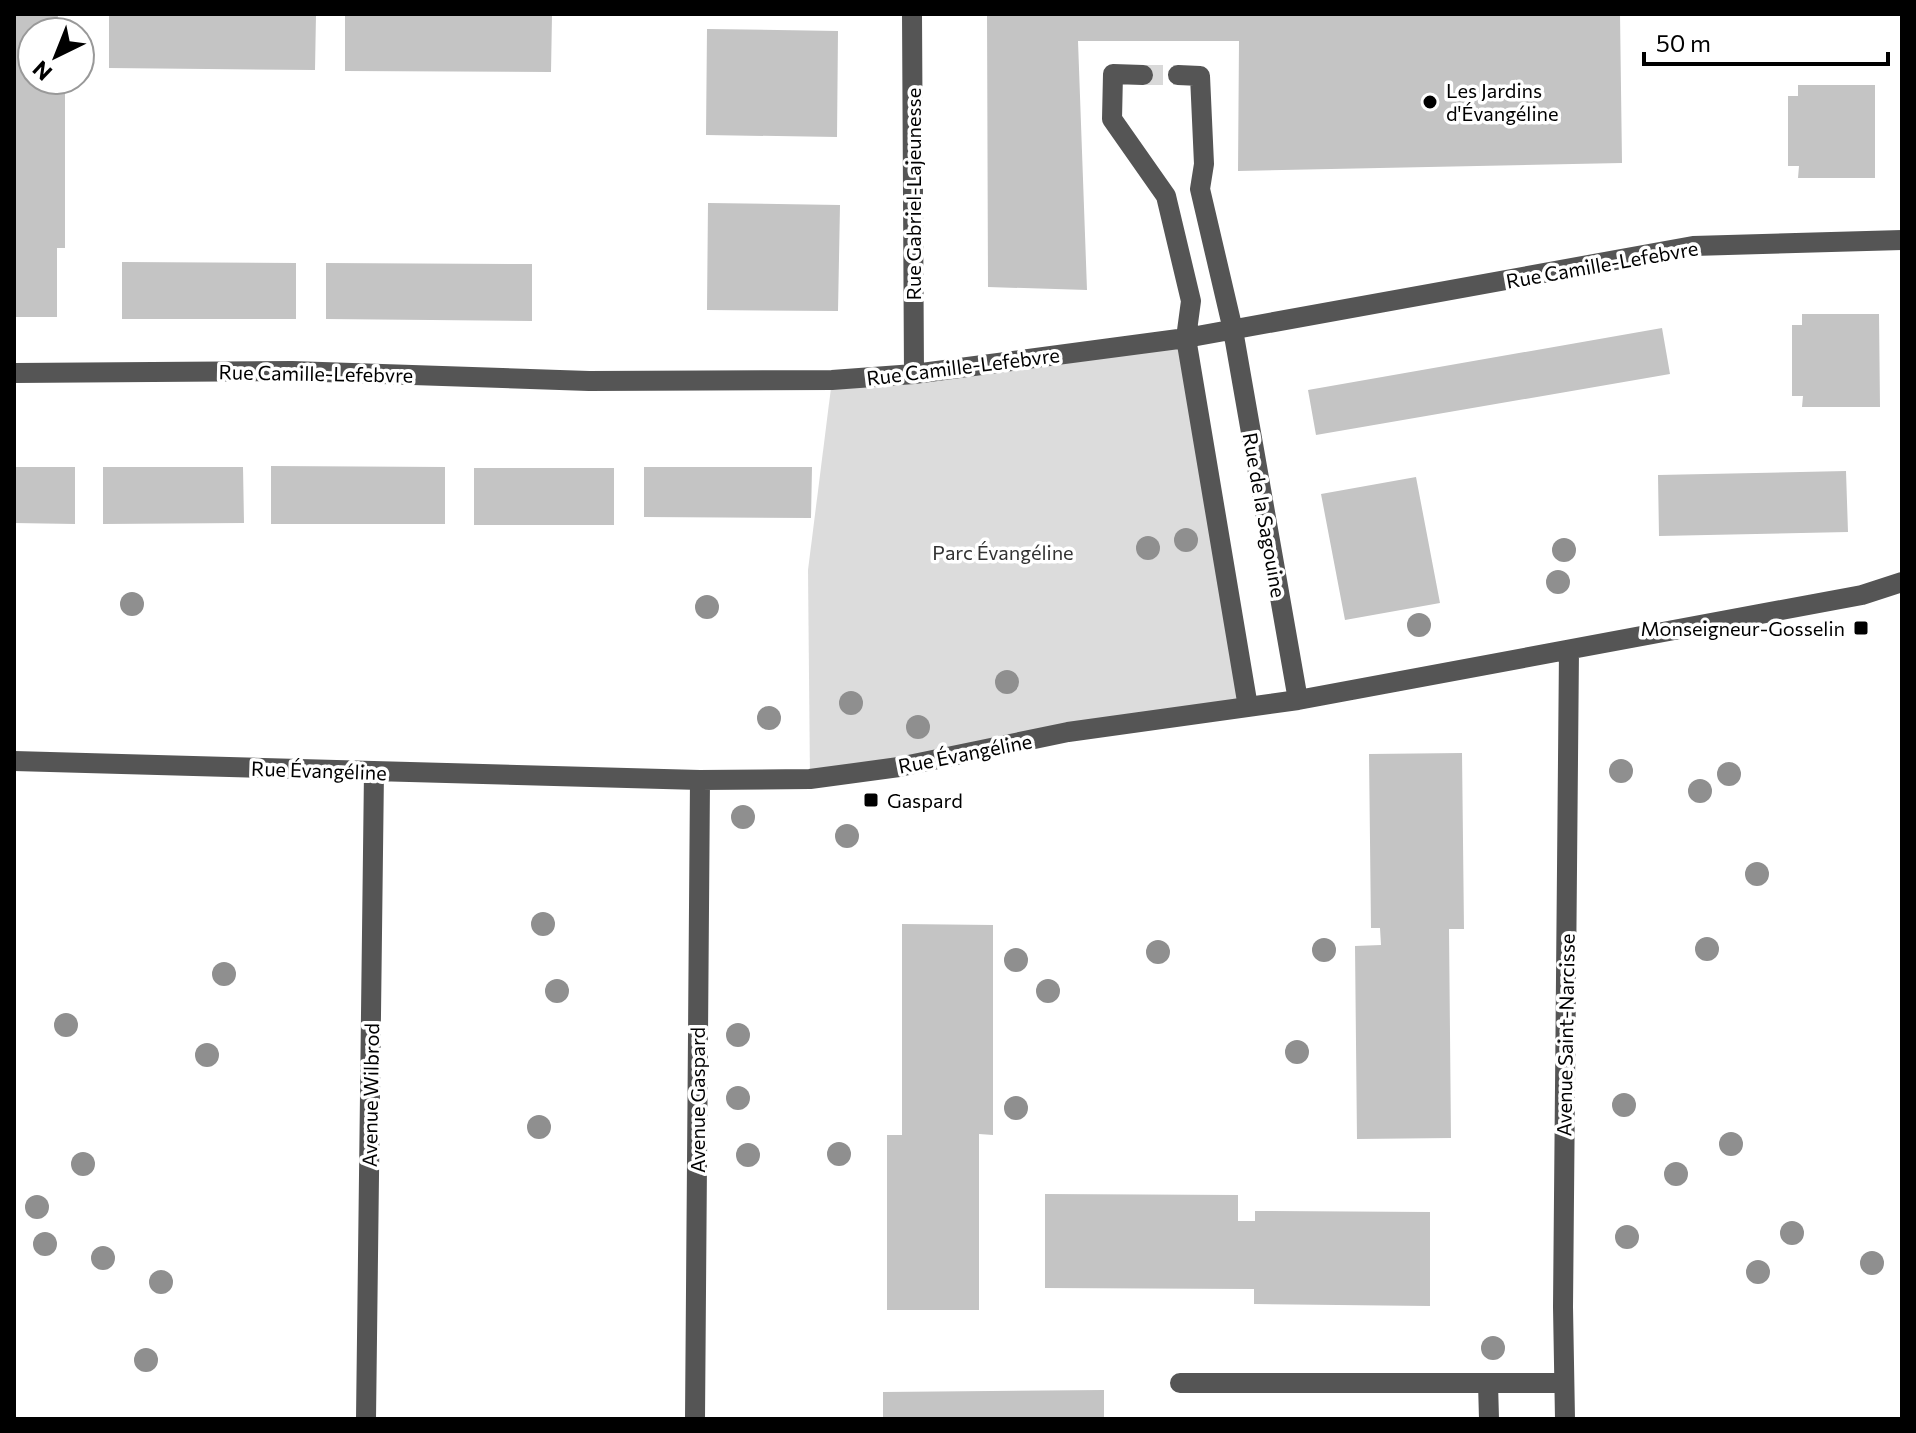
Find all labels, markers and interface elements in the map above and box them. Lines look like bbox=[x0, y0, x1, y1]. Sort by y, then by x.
north arrow bbox=[16, 16, 96, 96]
scale bar bbox=[1644, 16, 1888, 66]
text: 50 m bbox=[1656, 28, 1711, 57]
text: N bbox=[27, 55, 57, 86]
place label: Les Jardins d'Évangéline bbox=[1446, 78, 1559, 125]
street label: Rue Gabriel-Lajeunesse bbox=[901, 88, 925, 300]
marker: Les Jardins d'Évangéline bbox=[1421, 93, 1439, 111]
street label: Rue Camille-Lefebvre bbox=[1504, 235, 1700, 293]
street label: Rue Camille-Lefebvre bbox=[865, 342, 1061, 390]
street label: Rue Camille-Lefebvre bbox=[219, 359, 413, 387]
street label: Rue de la Sagouine bbox=[1239, 431, 1291, 599]
park label: Parc Évangéline bbox=[932, 540, 1074, 564]
place label: Monseigneur-Gosselin bbox=[1640, 616, 1845, 640]
marker: Monseigneur-Gosselin bbox=[1852, 619, 1870, 637]
street label: Rue Évangéline bbox=[896, 728, 1034, 778]
street label: Rue Évangéline bbox=[251, 756, 387, 784]
place label: Gaspard bbox=[887, 788, 963, 812]
marker: Gaspard bbox=[862, 791, 880, 809]
street label: Avenue Saint-Narcisse bbox=[1551, 933, 1579, 1137]
street label: Avenue Wilbrod bbox=[357, 1023, 383, 1167]
street label: Avenue Gaspard bbox=[685, 1027, 709, 1173]

